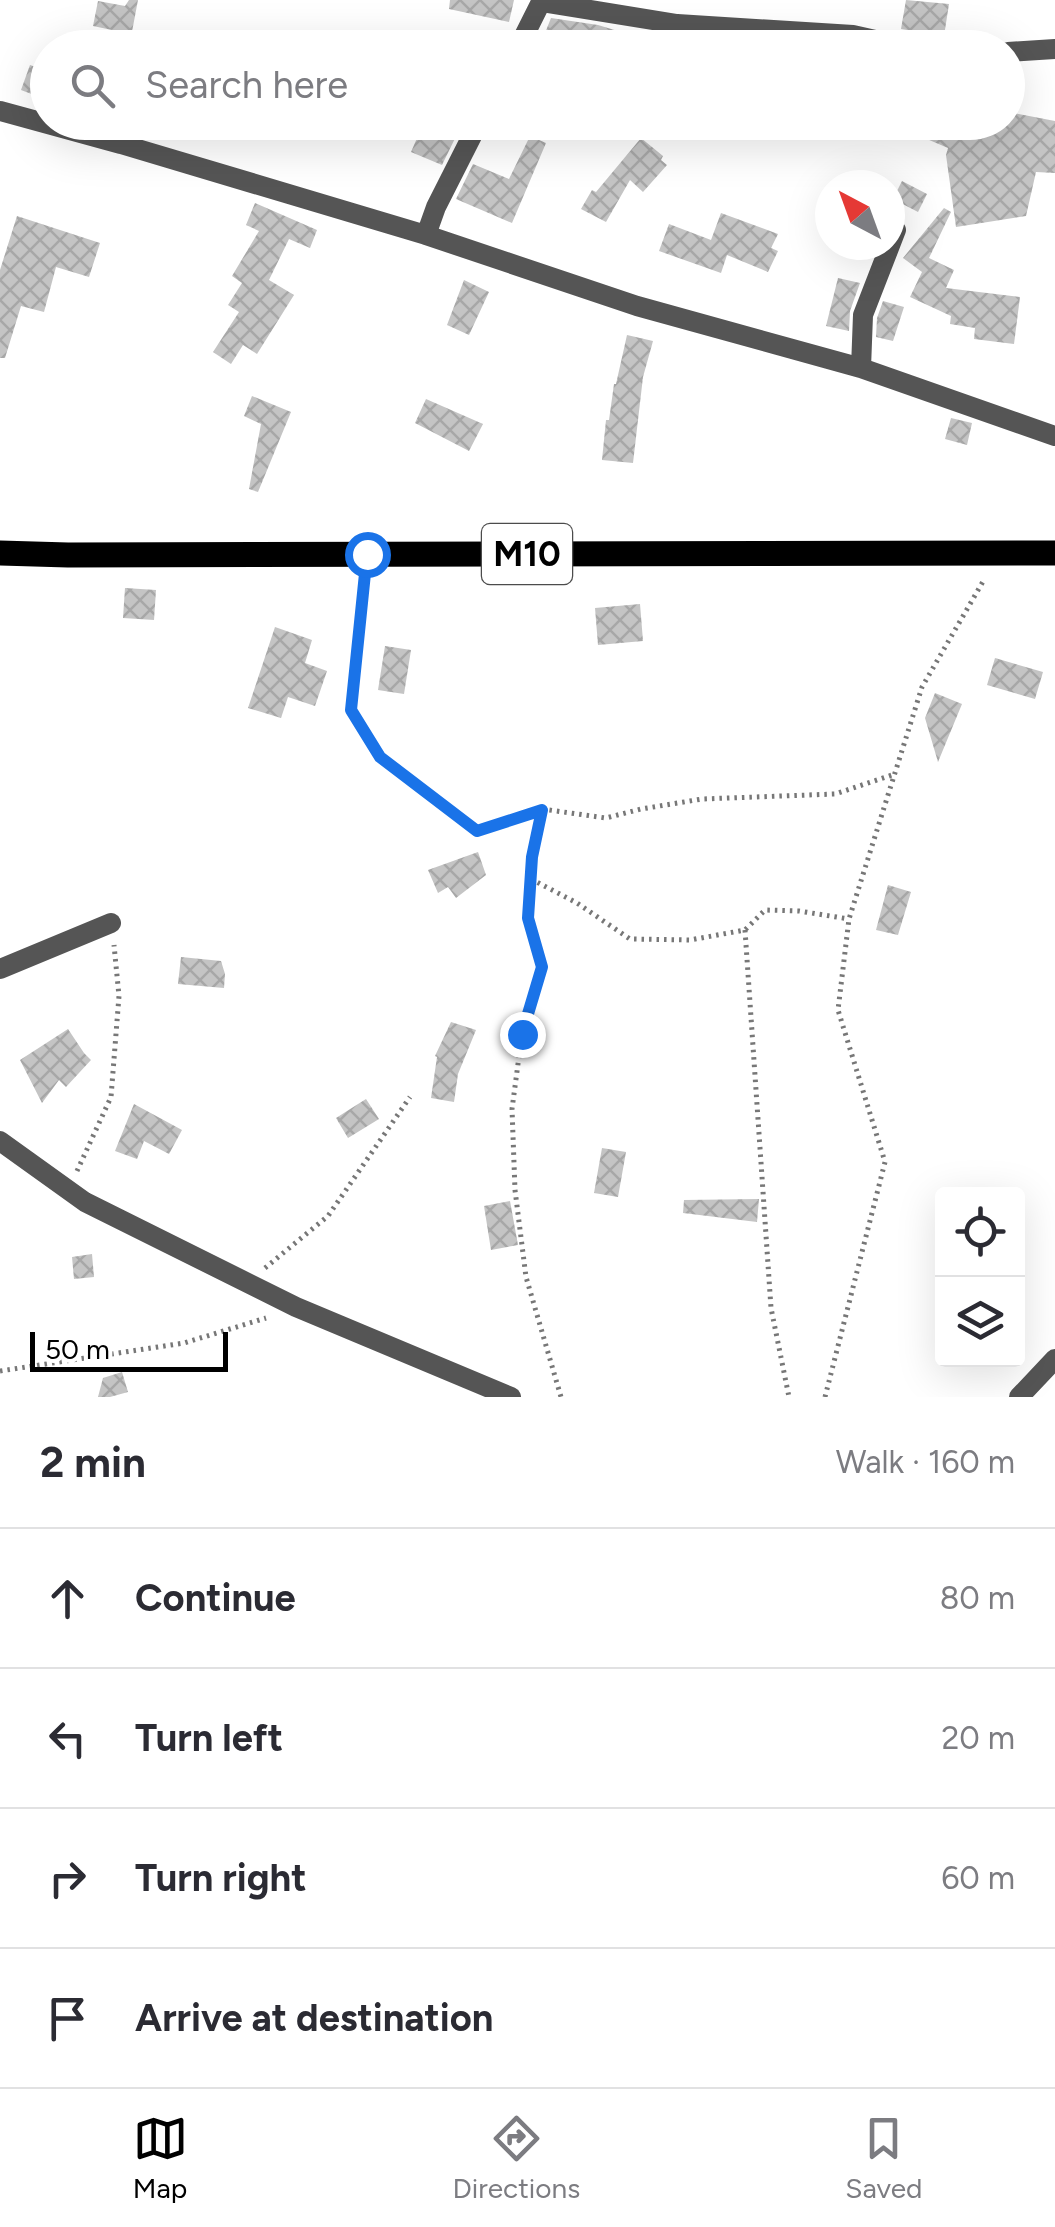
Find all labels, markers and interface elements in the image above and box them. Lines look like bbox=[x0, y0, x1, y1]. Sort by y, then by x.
search box bbox=[30, 30, 1025, 140]
icon: search bbox=[65, 58, 120, 113]
text: Search here bbox=[145, 62, 348, 108]
north arrow bbox=[815, 170, 905, 260]
road number: M10 bbox=[482, 524, 572, 584]
route start bbox=[345, 532, 391, 578]
route end bbox=[500, 1012, 546, 1058]
map controls bbox=[935, 1187, 1025, 1367]
button: locate bbox=[935, 1187, 1025, 1277]
button: layers bbox=[935, 1277, 1025, 1367]
scale bar bbox=[30, 1327, 228, 1372]
text: 50 m bbox=[45, 1332, 110, 1366]
text: 2 min bbox=[40, 1437, 146, 1488]
text: Walk · 160 m bbox=[836, 1443, 1015, 1481]
icon: ahead bbox=[40, 1571, 95, 1626]
text: Continue bbox=[135, 1575, 296, 1621]
text: 80 m bbox=[940, 1579, 1015, 1617]
icon: left bbox=[40, 1711, 95, 1766]
text: Turn left bbox=[135, 1715, 283, 1761]
text: 20 m bbox=[941, 1719, 1015, 1757]
icon: right bbox=[40, 1851, 95, 1906]
text: Turn right bbox=[135, 1855, 307, 1901]
text: 60 m bbox=[941, 1859, 1015, 1897]
icon: arrive bbox=[40, 1991, 95, 2046]
text: Arrive at destination bbox=[135, 1995, 493, 2041]
tab: Map bbox=[133, 2111, 188, 2205]
tab: Directions bbox=[453, 2111, 580, 2205]
tab: Saved bbox=[845, 2111, 922, 2205]

